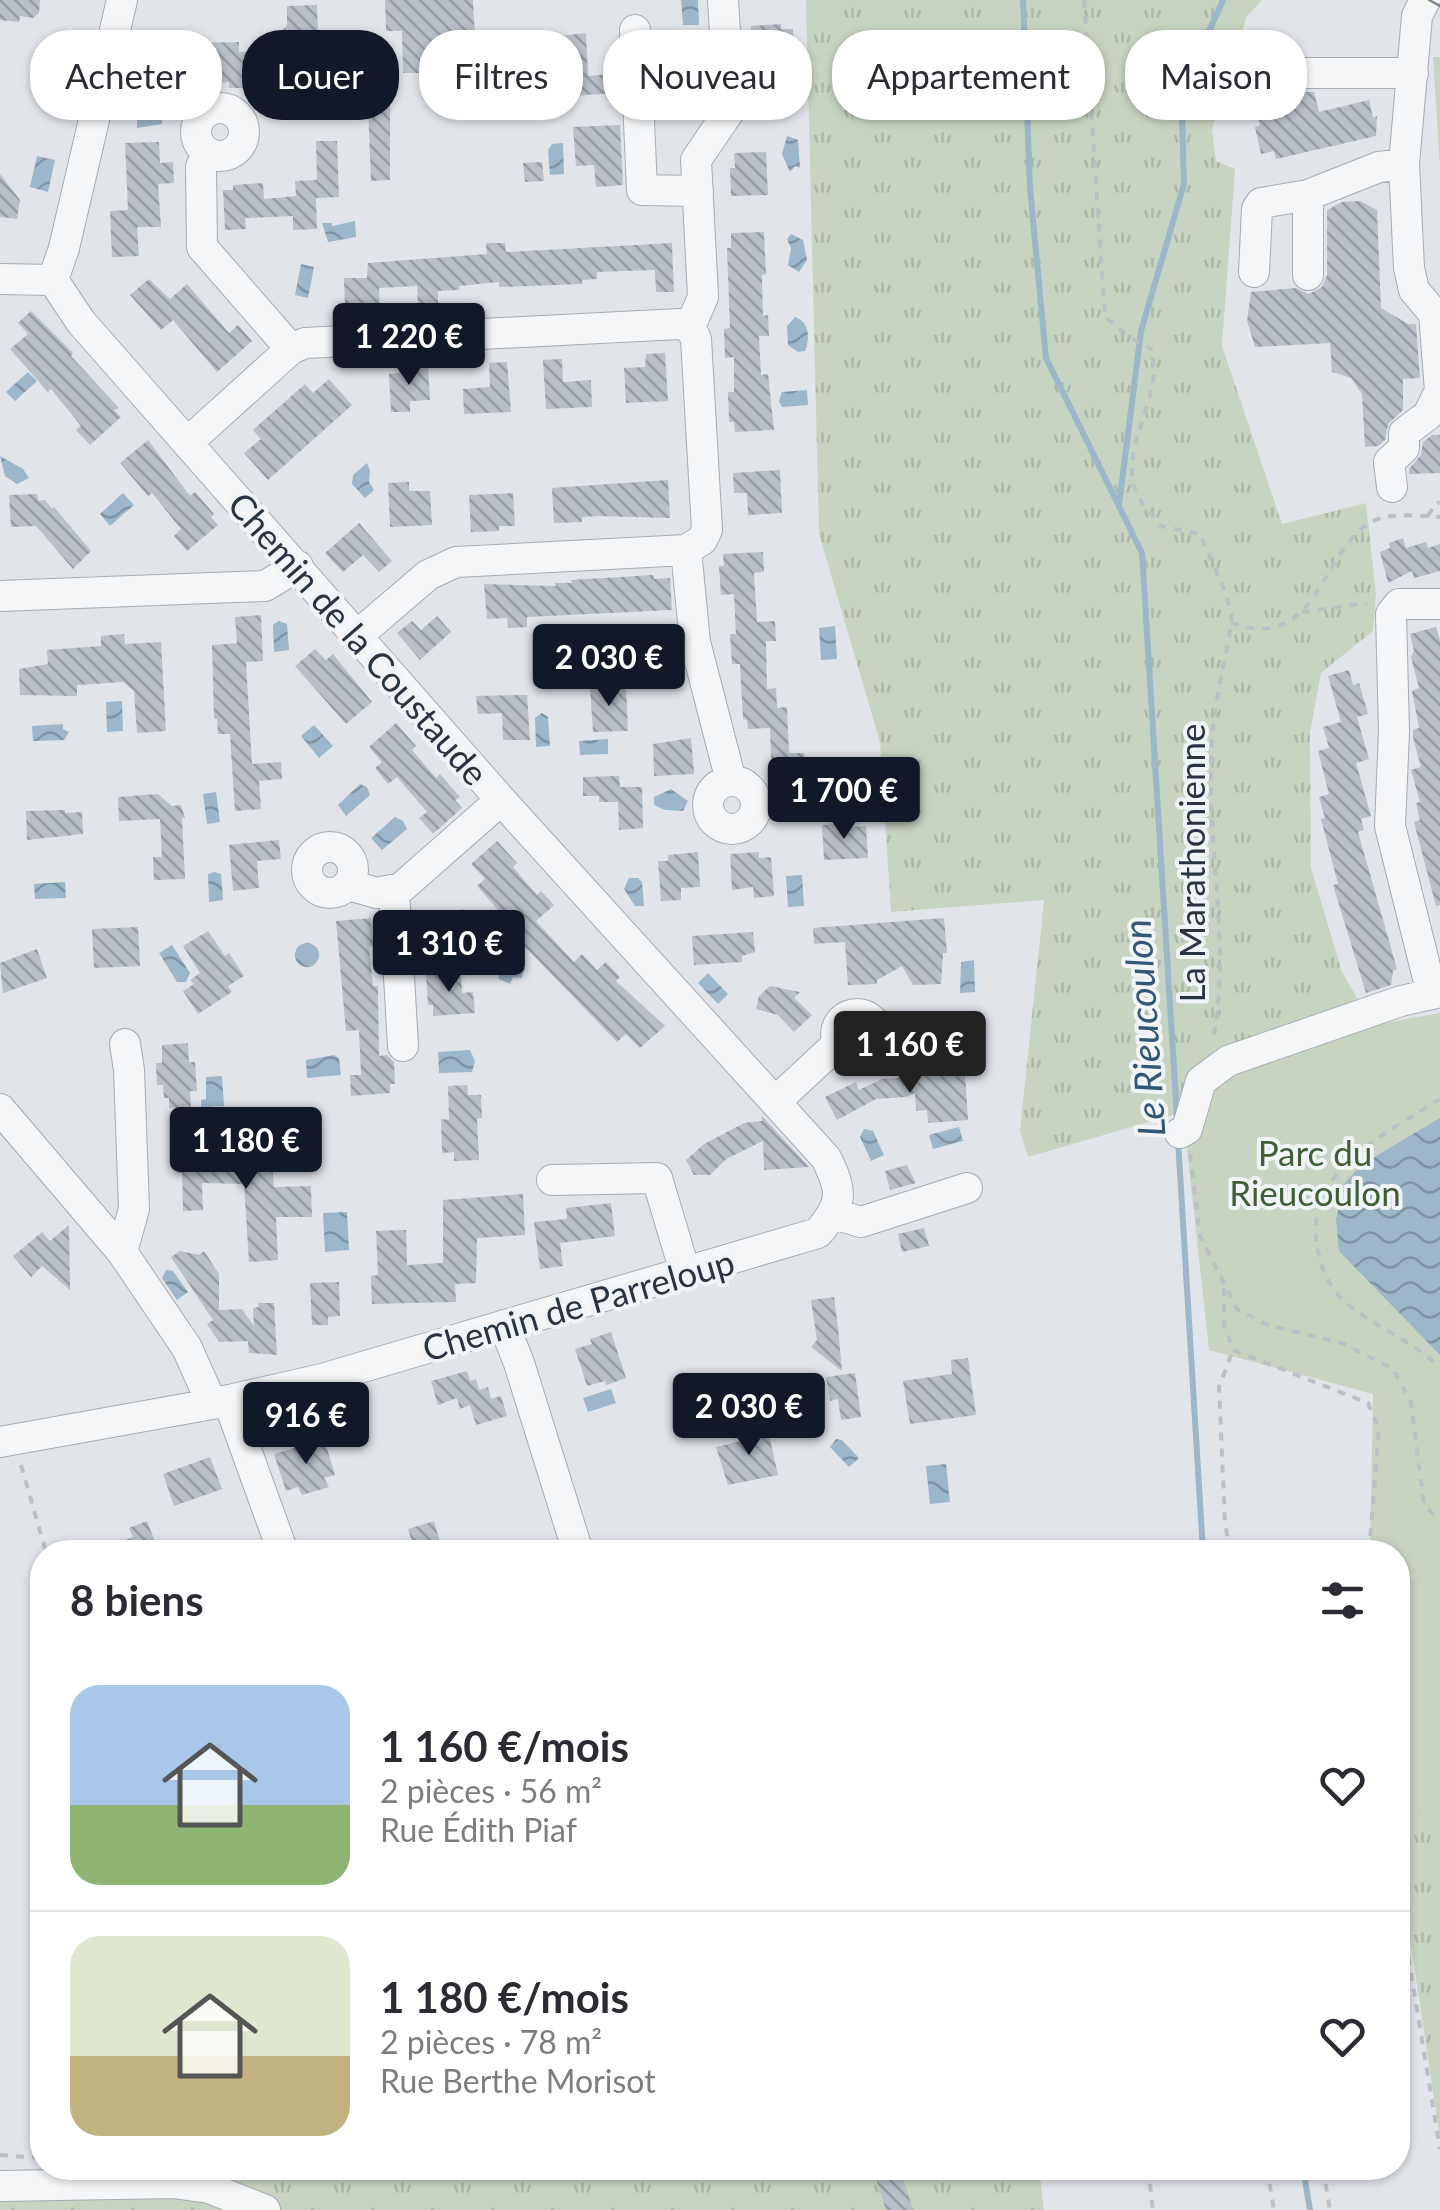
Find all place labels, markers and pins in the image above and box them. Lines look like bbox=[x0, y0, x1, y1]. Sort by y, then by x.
pin: 1 220 € bbox=[317, 303, 501, 388]
pin: 2 030 € bbox=[517, 624, 701, 709]
pin: 1 700 € bbox=[752, 757, 936, 842]
pin: 1 310 € bbox=[357, 910, 541, 995]
pin: 1 160 € bbox=[818, 1011, 1002, 1096]
pin: 1 180 € bbox=[154, 1107, 338, 1192]
pin: 2 030 € bbox=[657, 1373, 841, 1458]
pin: 916 € bbox=[236, 1382, 376, 1467]

